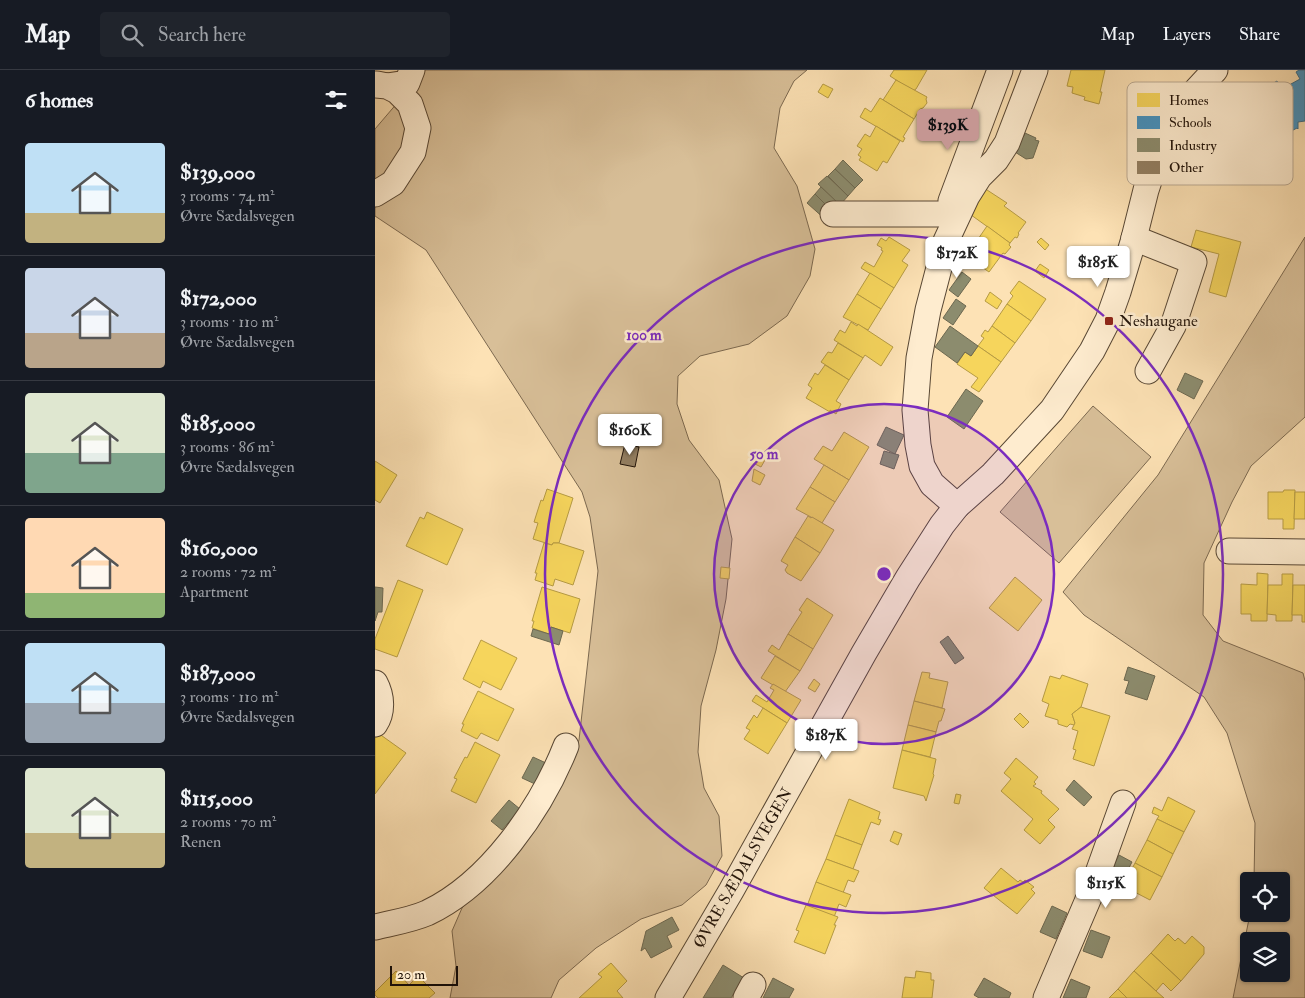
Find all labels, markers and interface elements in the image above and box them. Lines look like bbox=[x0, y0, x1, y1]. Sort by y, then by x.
search box bbox=[100, 12, 450, 57]
text: Map bbox=[25, 19, 70, 50]
icon: search bbox=[118, 21, 146, 49]
text: Search here bbox=[158, 23, 246, 47]
text: Map bbox=[1101, 23, 1135, 46]
text: Layers bbox=[1163, 23, 1211, 46]
text: Share bbox=[1239, 23, 1280, 46]
legend bbox=[1127, 82, 1293, 185]
icon: filters bbox=[322, 86, 350, 114]
text: 6 homes bbox=[25, 87, 93, 114]
text: Homes bbox=[1169, 92, 1209, 109]
pin: $139K bbox=[913, 108, 983, 151]
text: Schools bbox=[1169, 114, 1212, 131]
text: $139K bbox=[928, 115, 968, 135]
text: Industry bbox=[1169, 137, 1218, 155]
text: $139,000 bbox=[180, 159, 256, 186]
text: Other bbox=[1169, 159, 1204, 176]
icon: home bbox=[65, 163, 125, 223]
text: 3 rooms · 74 m² bbox=[180, 186, 274, 206]
text: Øvre Sædalsvegen bbox=[180, 206, 295, 226]
pin: $172K bbox=[922, 236, 992, 279]
text: $172K bbox=[936, 243, 978, 263]
pin: $185K bbox=[1063, 246, 1133, 288]
text: $185K bbox=[1078, 252, 1118, 272]
text: $172,000 bbox=[180, 285, 257, 312]
icon: home bbox=[65, 288, 125, 348]
place label: Neshaugane bbox=[1119, 311, 1198, 331]
text: 3 rooms · 110 m² bbox=[180, 312, 278, 332]
marker: Neshaugane bbox=[1103, 315, 1115, 327]
text: 100 m bbox=[626, 326, 662, 345]
text: Øvre Sædalsvegen bbox=[180, 332, 295, 352]
text: $185,000 bbox=[180, 410, 255, 437]
icon: home bbox=[65, 413, 125, 473]
pin: $160K bbox=[595, 414, 665, 456]
text: $160K bbox=[609, 420, 651, 440]
text: 3 rooms · 86 m² bbox=[180, 437, 274, 457]
text: 50 m bbox=[750, 445, 779, 464]
text: Øvre Sædalsvegen bbox=[180, 457, 295, 477]
text: $160,000 bbox=[180, 535, 258, 562]
icon: home bbox=[65, 538, 125, 598]
text: 2 rooms · 72 m² bbox=[180, 562, 276, 582]
centre of rings bbox=[875, 565, 893, 583]
text: Apartment bbox=[180, 582, 248, 602]
text: $187,000 bbox=[180, 660, 256, 687]
icon: home bbox=[65, 663, 125, 723]
text: 3 rooms · 110 m² bbox=[180, 687, 278, 707]
text: Øvre Sædalsvegen bbox=[180, 707, 295, 727]
pin: $187K bbox=[791, 718, 861, 761]
text: $187K bbox=[806, 725, 846, 745]
street label: ØVRE SÆDALSVEGEN bbox=[689, 784, 797, 952]
text: $115,000 bbox=[180, 785, 253, 812]
icon: home bbox=[65, 788, 125, 848]
text: 2 rooms · 70 m² bbox=[180, 812, 276, 832]
text: Renen bbox=[180, 832, 221, 852]
pin: $115K bbox=[1071, 866, 1141, 909]
map controls bbox=[1240, 872, 1290, 982]
button: locate bbox=[1240, 872, 1290, 922]
text: $115K bbox=[1087, 873, 1125, 893]
button: layers bbox=[1240, 932, 1290, 982]
scale bar bbox=[390, 963, 457, 986]
text: 20 m bbox=[397, 966, 425, 983]

